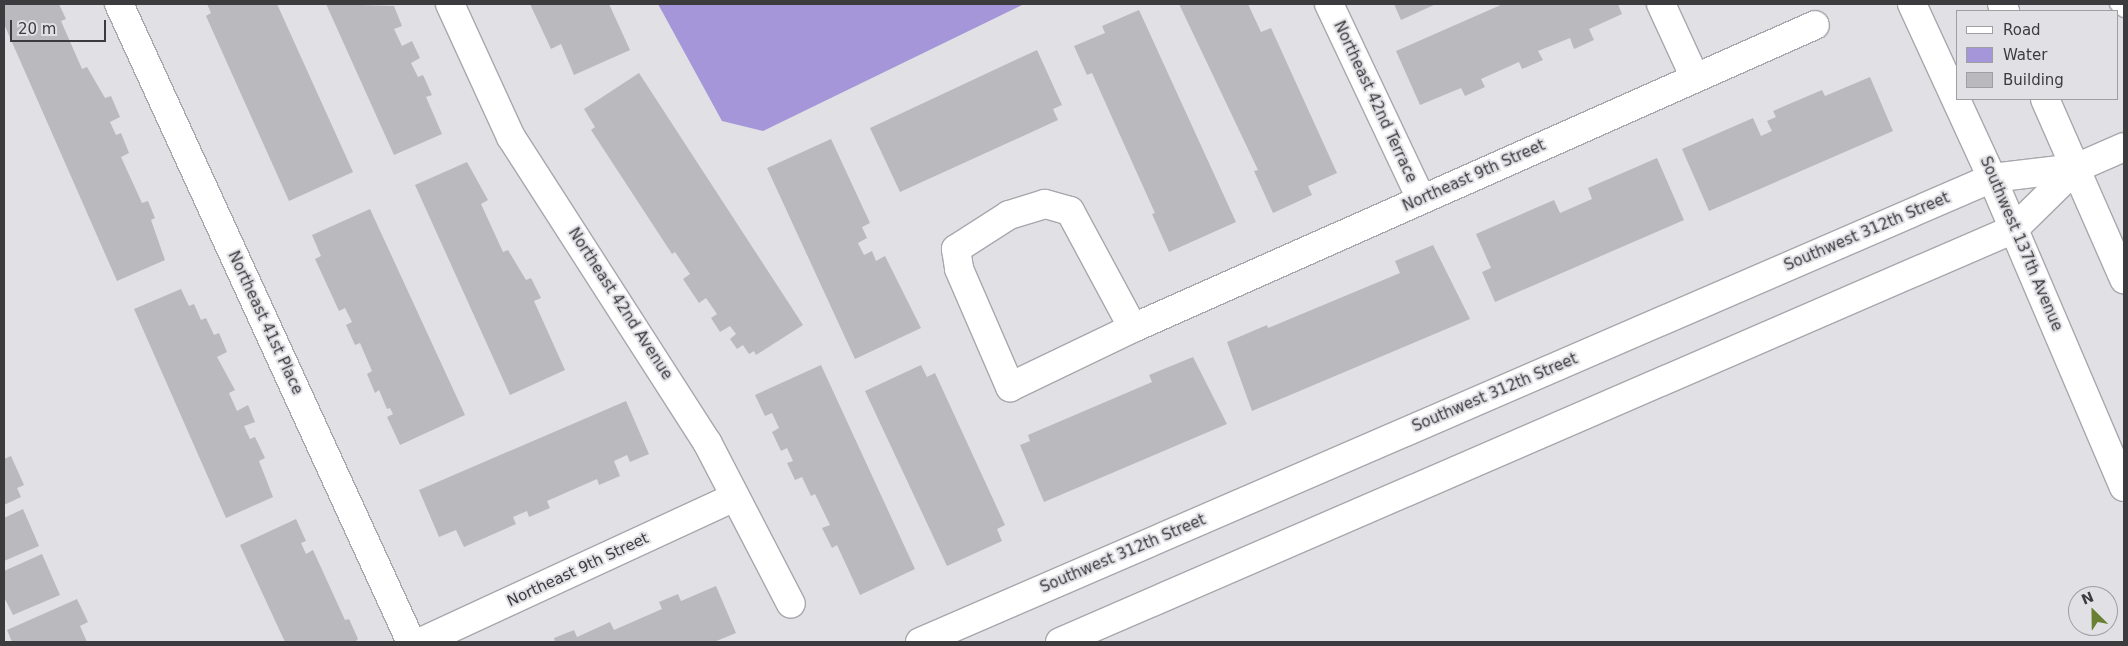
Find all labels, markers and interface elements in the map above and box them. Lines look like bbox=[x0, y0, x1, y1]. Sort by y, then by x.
scale bar bbox=[12, 10, 109, 42]
legend bbox=[1956, 10, 2118, 100]
street label: Northeast 42nd Terrace bbox=[1330, 18, 1420, 186]
text: 20 m bbox=[18, 20, 56, 38]
text: Road bbox=[2003, 21, 2041, 39]
text: Water bbox=[2003, 46, 2047, 64]
text: Building bbox=[2003, 71, 2064, 89]
street label: Northeast 9th Street bbox=[1400, 136, 1548, 216]
street label: Southwest 137th Avenue bbox=[1976, 154, 2066, 334]
street label: Southwest 312th Street bbox=[1782, 189, 1952, 275]
street label: Northeast 42nd Avenue bbox=[564, 225, 676, 383]
street label: Northeast 41st Place bbox=[224, 248, 306, 398]
street label: Southwest 312th Street bbox=[1410, 350, 1580, 436]
street label: Southwest 312th Street bbox=[1038, 511, 1208, 597]
street label: Northeast 9th Street bbox=[504, 529, 652, 611]
north arrow bbox=[2068, 586, 2118, 636]
text: N bbox=[2079, 588, 2096, 608]

